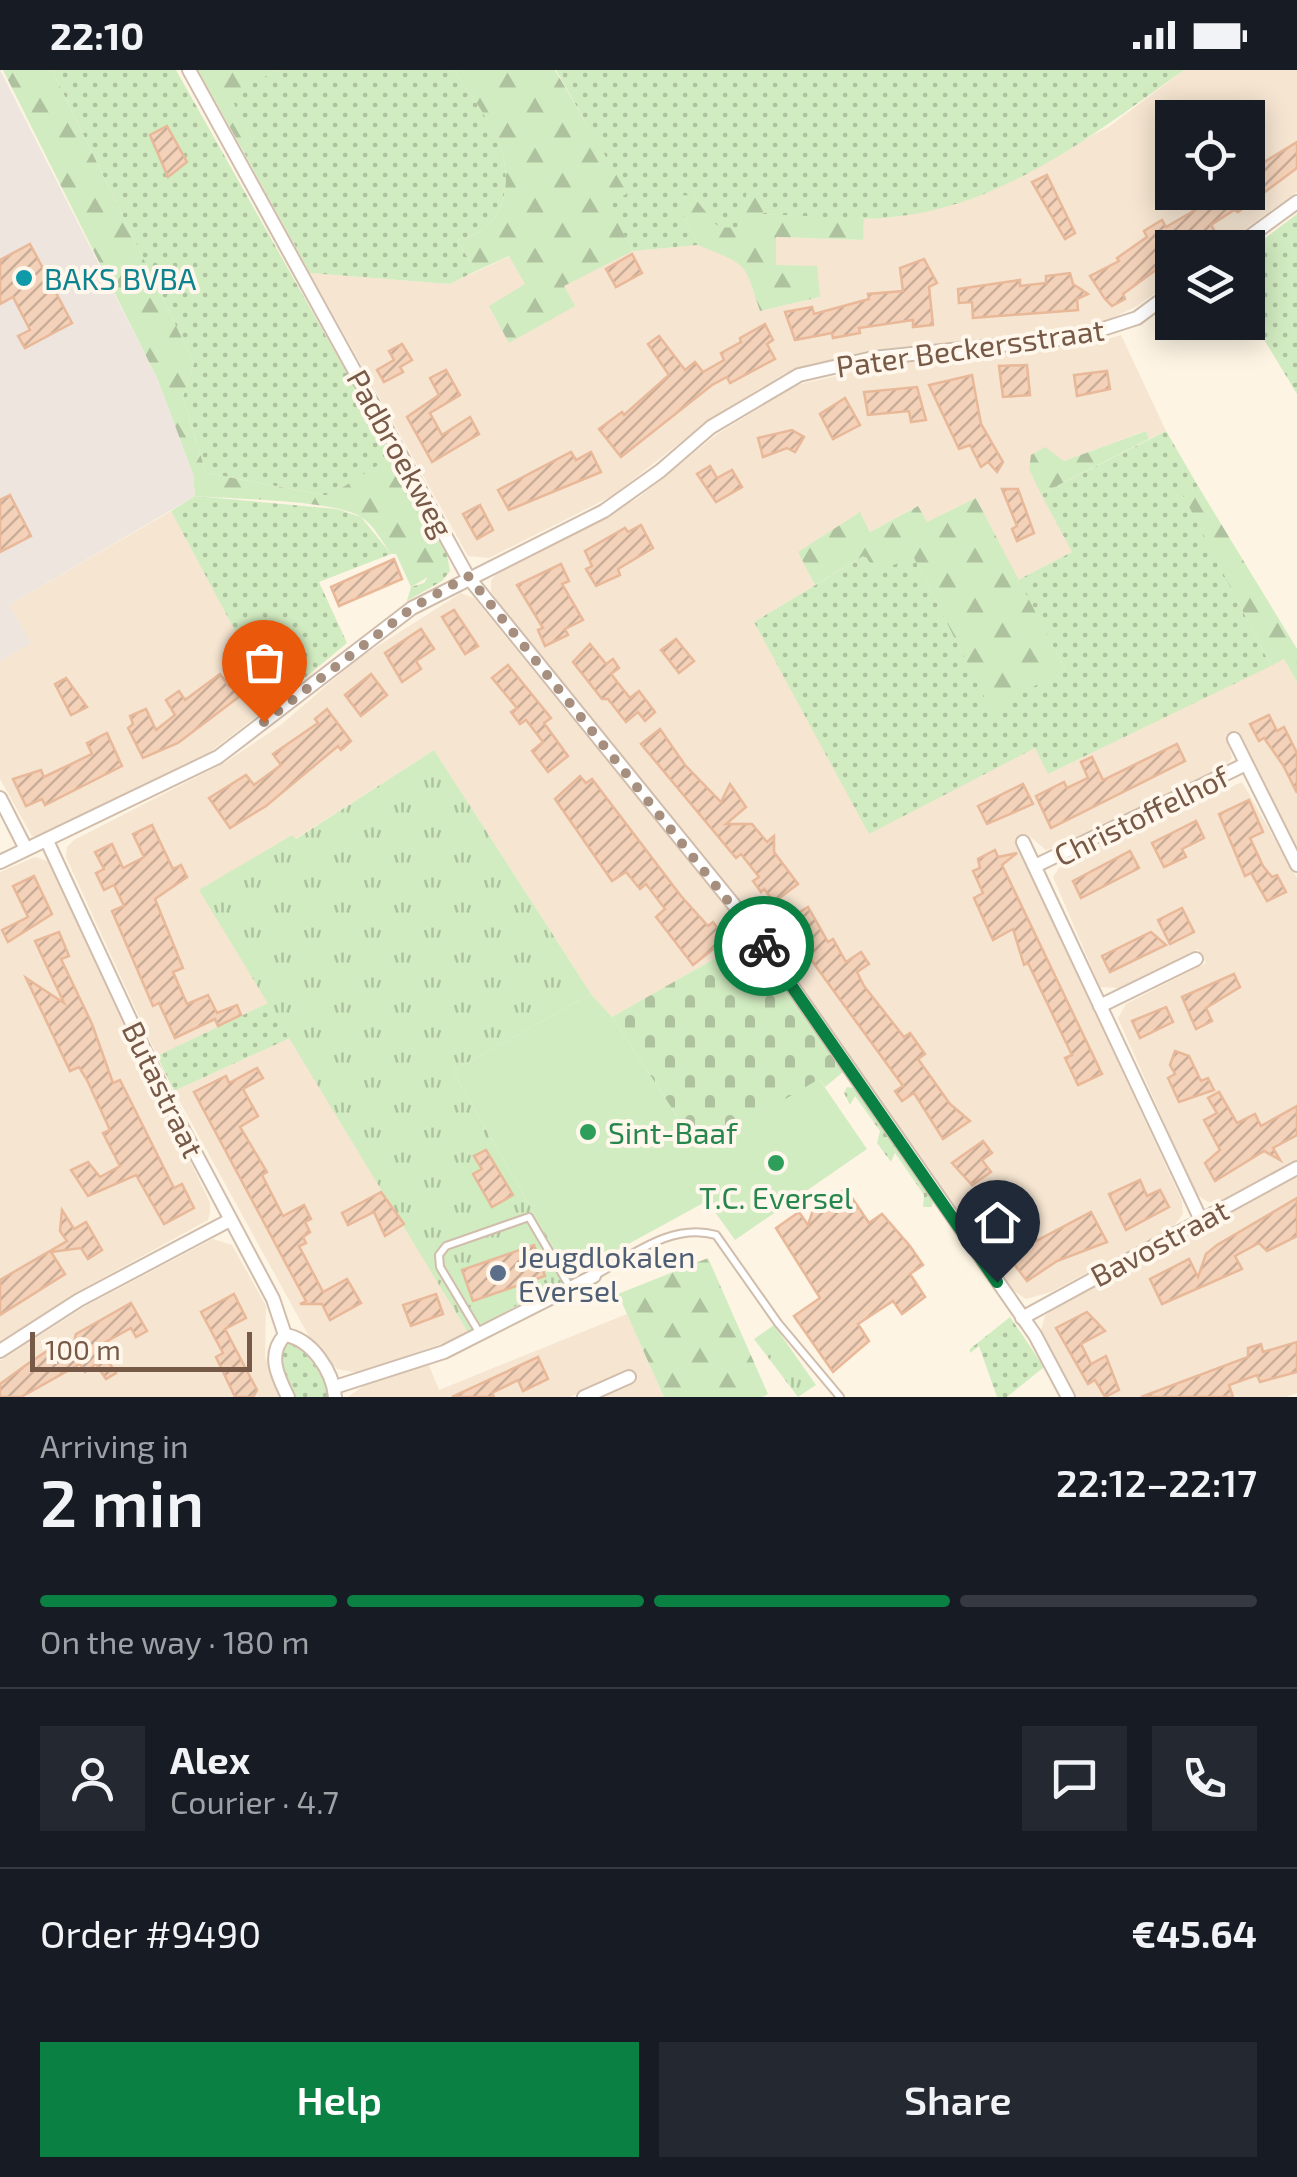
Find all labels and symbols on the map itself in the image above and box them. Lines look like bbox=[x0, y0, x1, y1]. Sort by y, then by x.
place label: BAKS BVBA bbox=[44, 260, 197, 296]
marker: BAKS BVBA bbox=[13, 267, 35, 289]
street label: Pater Beckersstraat bbox=[834, 310, 1106, 384]
street label: Padbroekweg bbox=[340, 363, 462, 543]
pin bbox=[222, 620, 307, 723]
street label: Christoffelhof bbox=[1048, 757, 1235, 873]
courier bbox=[714, 896, 814, 996]
street label: Butastraat bbox=[116, 1015, 212, 1163]
place label: Sint-Baaf bbox=[608, 1114, 738, 1150]
marker: Sint-Baaf bbox=[577, 1121, 599, 1143]
marker: T.C. Eversel bbox=[765, 1152, 787, 1174]
place label: T.C. Eversel bbox=[699, 1179, 853, 1215]
pin bbox=[955, 1180, 1040, 1283]
street label: Bavostraat bbox=[1084, 1191, 1234, 1293]
place label: Jeugdlokalen Eversel bbox=[518, 1238, 695, 1308]
marker: Jeugdlokalen Eversel bbox=[487, 1262, 509, 1284]
scale bar bbox=[30, 1327, 252, 1372]

